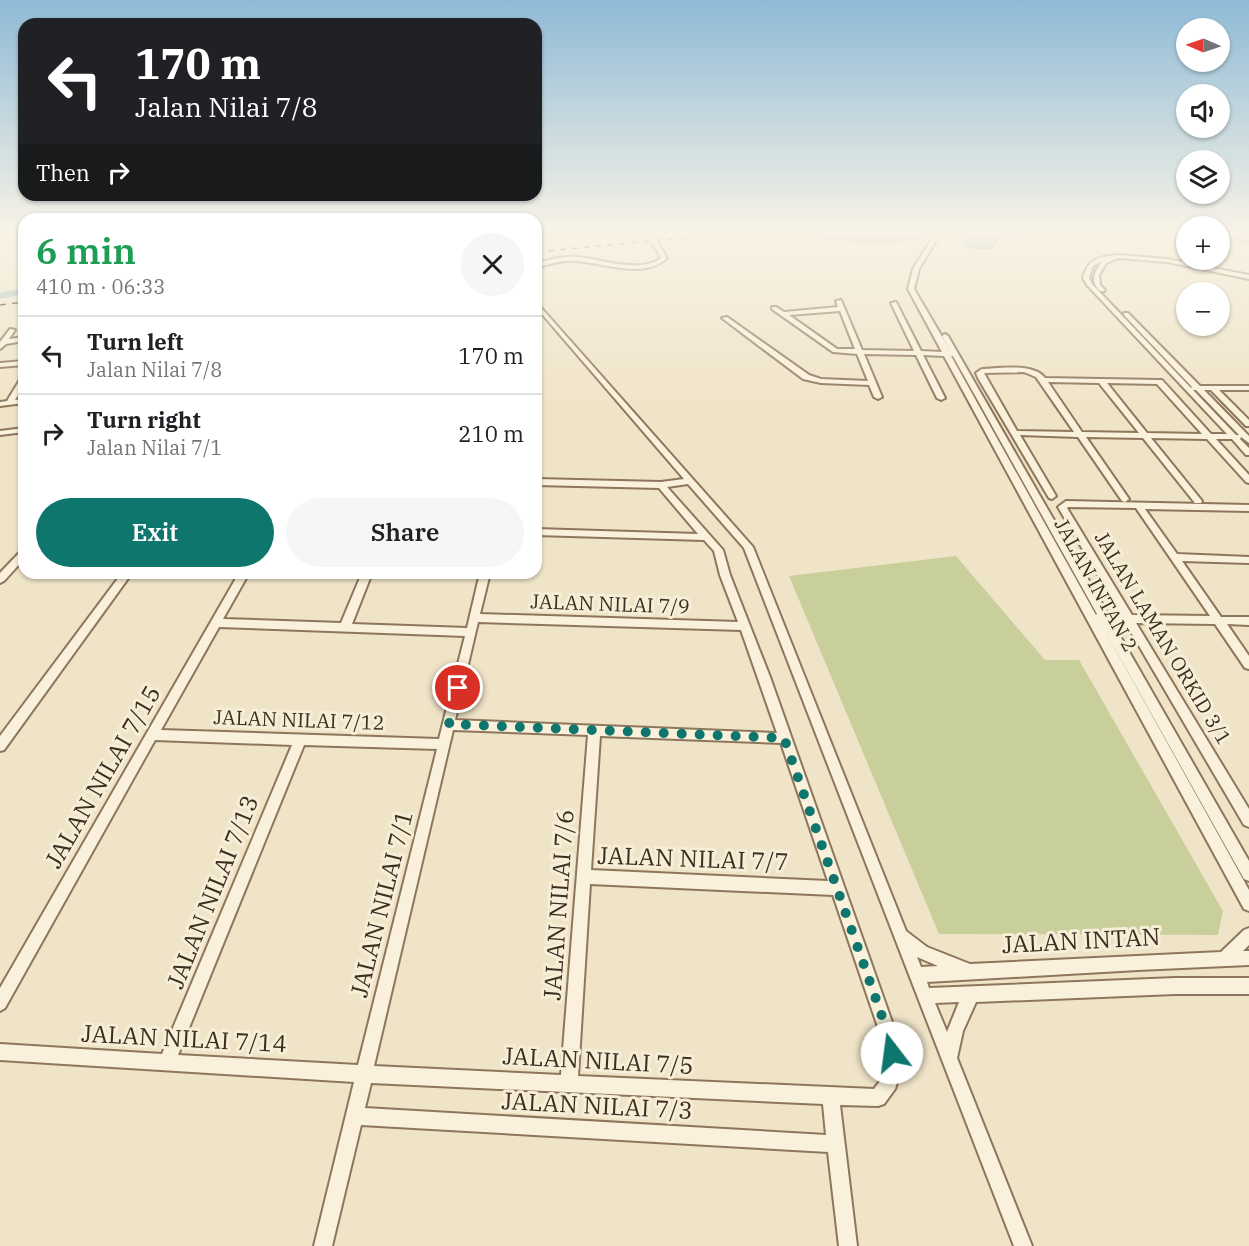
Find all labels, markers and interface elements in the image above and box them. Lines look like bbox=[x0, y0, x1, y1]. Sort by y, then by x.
north arrow bbox=[1176, 18, 1230, 72]
map controls bbox=[1176, 18, 1230, 336]
text: 170 m bbox=[135, 36, 261, 91]
icon: left bbox=[36, 42, 114, 120]
button: sound bbox=[1176, 84, 1230, 138]
text: Jalan Nilai 7/8 bbox=[135, 89, 318, 124]
button: layers bbox=[1176, 150, 1230, 204]
icon: right bbox=[102, 156, 135, 189]
text: Then bbox=[36, 158, 90, 187]
button: + bbox=[1176, 216, 1230, 270]
text: 6 min bbox=[36, 227, 136, 274]
button: close bbox=[461, 233, 524, 296]
text: 410 m · 06:33 bbox=[36, 273, 165, 300]
button: − bbox=[1176, 282, 1230, 336]
text: Turn left bbox=[87, 327, 183, 356]
icon: left bbox=[36, 339, 69, 372]
text: 170 m bbox=[458, 341, 524, 370]
text: Jalan Nilai 7/8 bbox=[87, 356, 222, 383]
text: Turn right bbox=[87, 405, 201, 434]
icon: right bbox=[36, 417, 69, 450]
text: 210 m bbox=[458, 419, 524, 448]
text: Jalan Nilai 7/1 bbox=[87, 434, 222, 461]
button: Exit bbox=[36, 498, 274, 567]
button: Share bbox=[286, 498, 524, 567]
street label: JALAN INTAN 2 bbox=[1049, 513, 1144, 656]
street label: JALAN LAMAN ORKID 3/1 bbox=[1089, 526, 1238, 749]
street label: JALAN NILAI 7/9 bbox=[530, 587, 690, 620]
pin bbox=[432, 662, 483, 713]
icon: arrive bbox=[441, 671, 474, 704]
street label: JALAN NILAI 7/15 bbox=[37, 679, 167, 874]
street label: JALAN NILAI 7/12 bbox=[213, 703, 385, 736]
street label: JALAN NILAI 7/13 bbox=[159, 790, 265, 993]
street label: JALAN NILAI 7/1 bbox=[342, 807, 420, 1001]
street label: JALAN NILAI 7/6 bbox=[535, 808, 581, 1002]
street label: JALAN NILAI 7/7 bbox=[597, 839, 789, 877]
street label: JALAN INTAN bbox=[1001, 920, 1161, 960]
street label: JALAN NILAI 7/14 bbox=[80, 1017, 288, 1059]
position arrow bbox=[860, 1021, 924, 1085]
street label: JALAN NILAI 7/5 bbox=[502, 1039, 694, 1081]
street label: JALAN NILAI 7/3 bbox=[501, 1084, 693, 1126]

